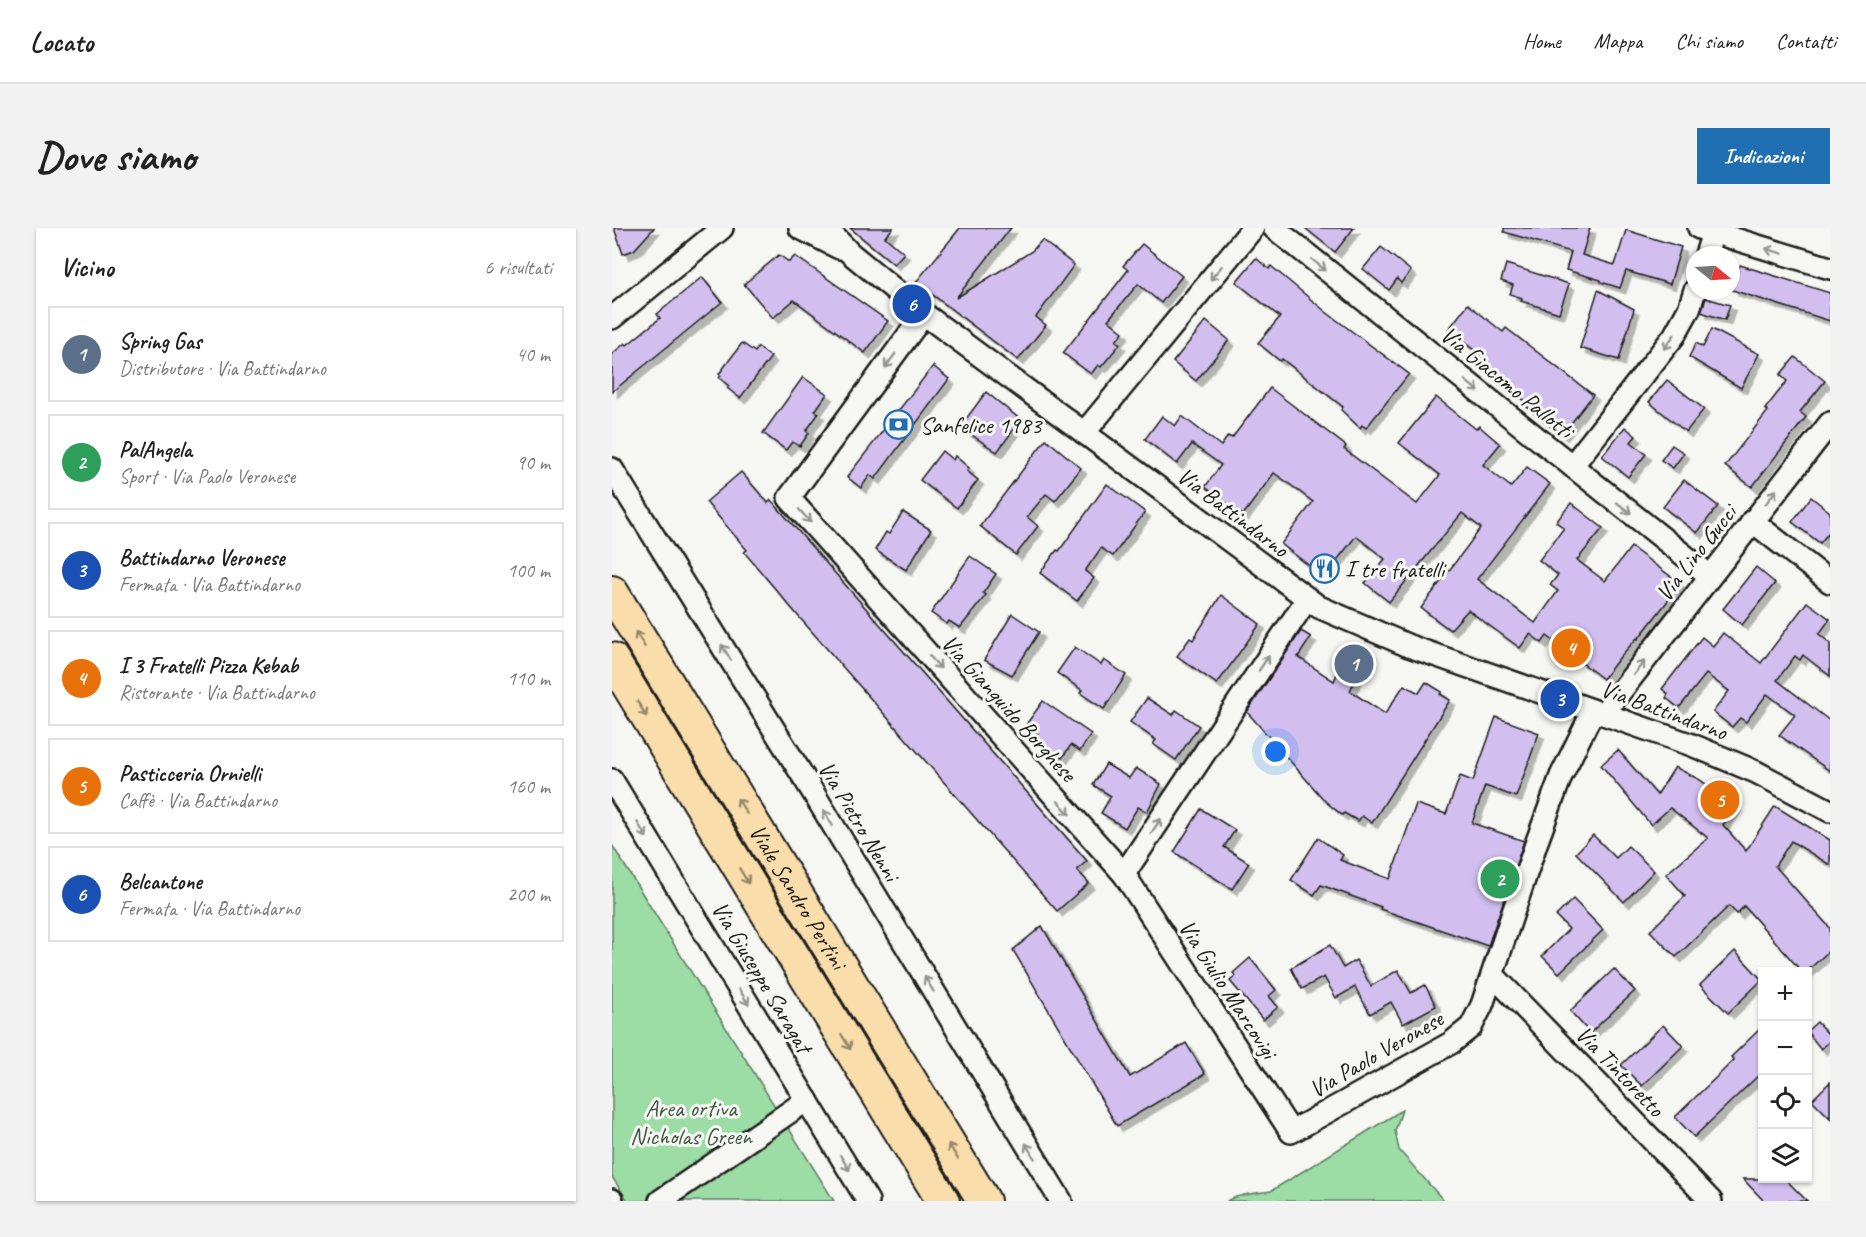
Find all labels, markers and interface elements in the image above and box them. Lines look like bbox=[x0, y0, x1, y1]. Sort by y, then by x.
text: Locato bbox=[30, 24, 93, 59]
text: Home bbox=[1523, 28, 1561, 54]
text: Mappa bbox=[1594, 28, 1642, 54]
text: Chi siamo bbox=[1675, 28, 1743, 54]
text: Contatti bbox=[1776, 28, 1836, 54]
button: Indicazioni bbox=[1697, 128, 1830, 184]
text: Dove siamo bbox=[36, 130, 195, 183]
one-way arrow bbox=[1765, 245, 1784, 256]
north arrow bbox=[1686, 246, 1740, 300]
text: Vicino bbox=[60, 251, 114, 284]
text: 6 risultati bbox=[484, 255, 552, 280]
one-way arrow bbox=[1311, 258, 1327, 271]
one-way arrow bbox=[1209, 265, 1223, 280]
pin: 6 bbox=[892, 282, 932, 326]
street label: Via Giacomo Pallotti bbox=[1435, 319, 1582, 447]
text: Spring Gas bbox=[119, 328, 201, 356]
one-way arrow bbox=[1663, 334, 1676, 350]
text: 1 bbox=[77, 342, 86, 367]
text: 40 m bbox=[516, 342, 550, 367]
one-way arrow bbox=[883, 352, 896, 368]
text: Distributore · Via Battindarno bbox=[119, 356, 326, 381]
one-way arrow bbox=[1463, 380, 1479, 393]
bank icon: Sanfelice 1983 bbox=[883, 409, 915, 441]
place label: Sanfelice 1983 bbox=[920, 410, 1044, 440]
text: PalAngela bbox=[119, 436, 192, 464]
text: 2 bbox=[77, 450, 86, 475]
text: 90 m bbox=[516, 450, 550, 475]
street label: Via Battindarno bbox=[1171, 460, 1296, 565]
text: Sport · Via Paolo Veronese bbox=[119, 464, 295, 489]
one-way arrow bbox=[1765, 489, 1778, 505]
street label: Via Lino Gucci bbox=[1649, 496, 1745, 607]
one-way arrow bbox=[1616, 501, 1632, 514]
one-way arrow bbox=[798, 509, 812, 524]
text: Battindarno Veronese bbox=[119, 544, 285, 572]
restaurant icon: I tre fratelli bbox=[1308, 553, 1340, 585]
place label: I tre fratelli bbox=[1345, 554, 1447, 584]
text: 3 bbox=[77, 558, 86, 583]
text: 100 m bbox=[507, 558, 550, 583]
text: Fermata · Via Battindarno bbox=[119, 572, 300, 597]
pin: 4 bbox=[1552, 626, 1590, 670]
street label: Via Gianguido Borghese bbox=[935, 628, 1084, 789]
one-way arrow bbox=[634, 631, 646, 648]
pin: 1 bbox=[1334, 642, 1374, 686]
one-way arrow bbox=[719, 643, 732, 660]
text: I 3 Fratelli Pizza Kebab bbox=[119, 652, 298, 680]
one-way arrow bbox=[928, 654, 942, 669]
one-way arrow bbox=[1258, 656, 1270, 672]
one-way arrow bbox=[1632, 660, 1645, 676]
text: 4 bbox=[77, 666, 86, 691]
text: 110 m bbox=[507, 666, 550, 691]
street label: Via Battindarno bbox=[1597, 673, 1733, 747]
pin: 3 bbox=[1540, 676, 1580, 722]
text: Ristorante · Via Battindarno bbox=[119, 680, 315, 705]
one-way arrow bbox=[637, 700, 649, 717]
your location bbox=[1261, 737, 1290, 766]
street label: Via Pietro Nenni bbox=[812, 756, 908, 888]
text: Pasticceria Ornielli bbox=[119, 760, 261, 788]
text: 5 bbox=[77, 774, 86, 799]
text: 160 m bbox=[507, 774, 550, 799]
pin: 5 bbox=[1700, 778, 1740, 822]
text: Caffè · Via Battindarno bbox=[119, 788, 277, 813]
one-way arrow bbox=[735, 798, 747, 815]
one-way arrow bbox=[1057, 800, 1071, 815]
one-way arrow bbox=[821, 810, 833, 827]
one-way arrow bbox=[1150, 818, 1162, 834]
street label: Viale Sandro Pertini bbox=[742, 819, 855, 977]
one-way arrow bbox=[637, 821, 649, 838]
pin: 2 bbox=[1480, 856, 1520, 902]
one-way arrow bbox=[739, 867, 751, 884]
text: Belcantone bbox=[119, 868, 202, 896]
text: 6 bbox=[77, 882, 86, 907]
text: 200 m bbox=[507, 882, 550, 907]
text: Fermata · Via Battindarno bbox=[119, 896, 300, 921]
street label: Via Giuseppe Saragat bbox=[705, 896, 821, 1061]
street label: Via Giulio Marcovigi bbox=[1172, 914, 1285, 1066]
map controls bbox=[1758, 967, 1812, 1183]
button: + bbox=[1758, 967, 1812, 1021]
one-way arrow bbox=[923, 976, 935, 993]
one-way arrow bbox=[738, 988, 750, 1005]
street label: Via Paolo Veronese bbox=[1304, 1003, 1450, 1104]
street label: Via Tintoretto bbox=[1569, 1019, 1672, 1124]
button: − bbox=[1758, 1021, 1812, 1075]
one-way arrow bbox=[840, 1033, 852, 1050]
button: locate bbox=[1758, 1075, 1812, 1129]
park label: Area ortiva Nicholas Green bbox=[630, 1093, 753, 1151]
button: layers bbox=[1758, 1129, 1812, 1183]
one-way arrow bbox=[947, 1143, 959, 1160]
one-way arrow bbox=[1024, 1143, 1036, 1160]
one-way arrow bbox=[840, 1154, 852, 1171]

